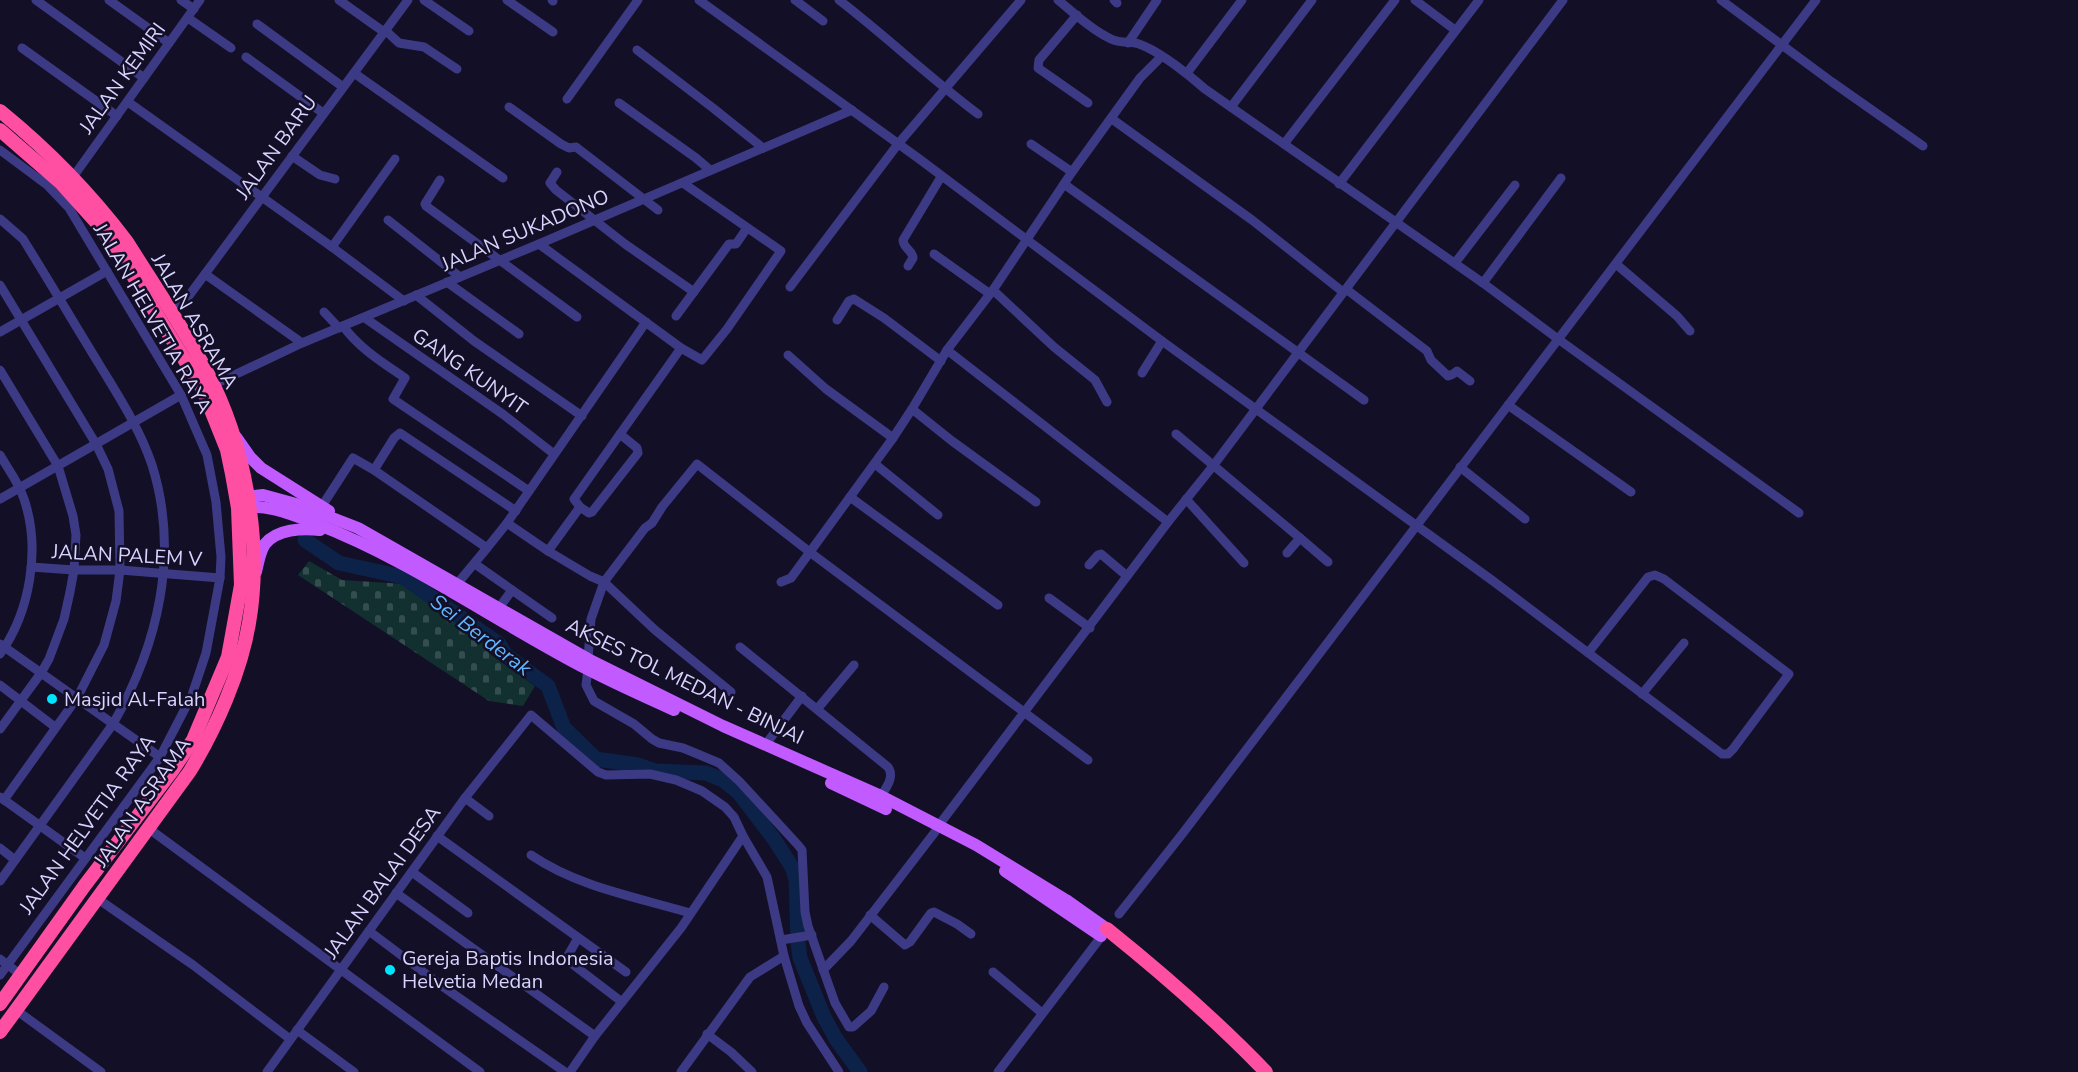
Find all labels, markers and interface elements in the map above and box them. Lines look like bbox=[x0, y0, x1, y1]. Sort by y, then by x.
street label: JALAN KEMIRI bbox=[72, 17, 172, 140]
street label: JALAN BARU bbox=[229, 90, 323, 205]
street label: JALAN SUKADONO bbox=[436, 183, 613, 278]
street label: JALAN HELVETIA RAYA bbox=[86, 217, 218, 419]
street label: JALAN ASRAMA bbox=[144, 248, 245, 394]
street label: GANG KUNYIT bbox=[407, 322, 533, 421]
street label: JALAN PALEM V bbox=[50, 538, 203, 573]
water label: Sei Berderak bbox=[425, 588, 538, 682]
street label: AKSES TOL MEDAN - BINJAI bbox=[561, 612, 808, 751]
place label: Masjid Al-Falah bbox=[64, 686, 205, 713]
marker: Masjid Al-Falah bbox=[45, 692, 59, 706]
street label: JALAN HELVETIA RAYA bbox=[13, 729, 162, 920]
street label: JALAN ASRAMA bbox=[87, 732, 197, 873]
street label: JALAN BALAI DESA bbox=[317, 800, 447, 965]
place label: Gereja Baptis Indonesia Helvetia Medan bbox=[402, 945, 614, 995]
marker: Gereja Baptis Indonesia Helvetia Medan bbox=[383, 963, 397, 977]

